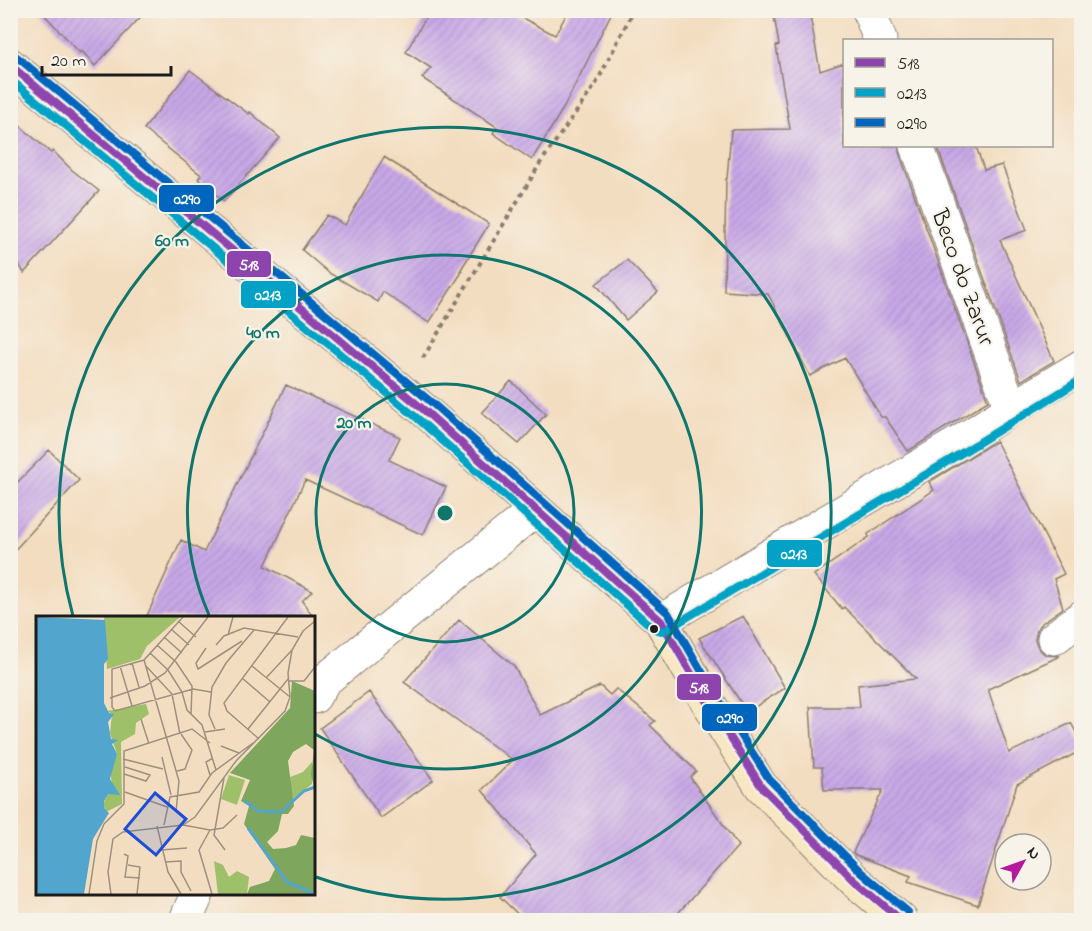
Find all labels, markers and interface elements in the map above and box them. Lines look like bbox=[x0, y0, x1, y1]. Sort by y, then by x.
scale bar bbox=[42, 39, 171, 77]
legend bbox=[843, 39, 1053, 147]
text: 20 m bbox=[51, 49, 86, 75]
text: 518 bbox=[897, 52, 920, 78]
text: 0213 bbox=[897, 82, 927, 108]
text: 0290 bbox=[897, 112, 927, 138]
line badge: 0290 bbox=[158, 184, 215, 213]
text: 0290 bbox=[173, 188, 200, 212]
street label: Beco do Zarur bbox=[920, 204, 1003, 352]
text: 60 m bbox=[155, 229, 189, 255]
line badge: 518 bbox=[226, 250, 272, 278]
text: 518 bbox=[239, 254, 259, 278]
line badge: 0213 bbox=[240, 280, 297, 309]
text: 0213 bbox=[254, 284, 282, 308]
text: 40 m bbox=[246, 321, 280, 347]
text: 20 m bbox=[335, 411, 372, 437]
centre of rings bbox=[435, 503, 455, 523]
line badge: 0213 bbox=[766, 539, 823, 568]
text: 0213 bbox=[780, 543, 808, 567]
inset map bbox=[36, 616, 315, 895]
unlabelled marker bbox=[648, 623, 660, 635]
line badge: 518 bbox=[676, 673, 722, 701]
text: 518 bbox=[689, 677, 709, 701]
line badge: 0290 bbox=[701, 703, 758, 732]
text: 0290 bbox=[716, 707, 743, 731]
north arrow bbox=[993, 832, 1053, 892]
text: N bbox=[1020, 842, 1046, 866]

